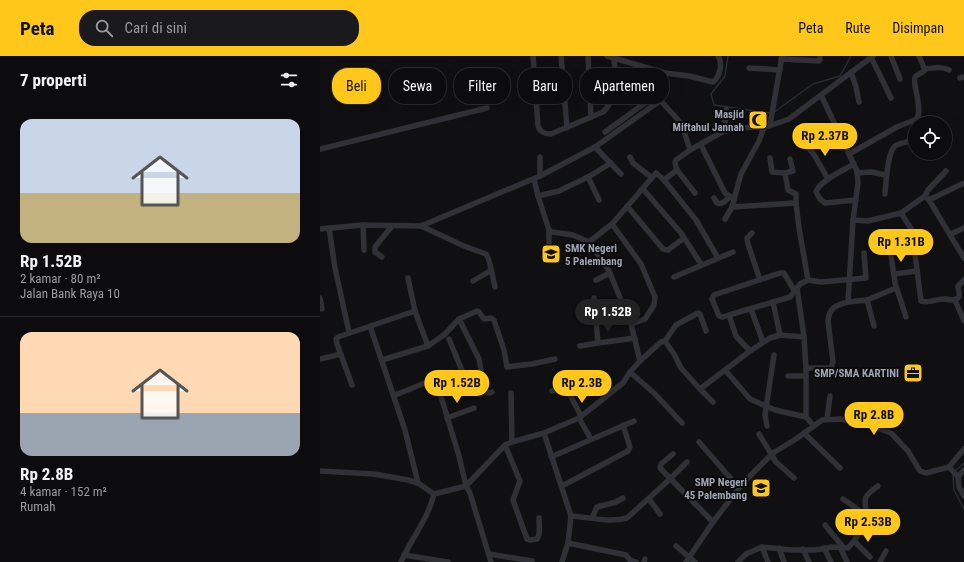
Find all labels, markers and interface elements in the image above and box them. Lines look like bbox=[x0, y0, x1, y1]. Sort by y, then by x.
search box bbox=[79, 10, 359, 46]
text: Peta bbox=[20, 17, 55, 40]
icon: search bbox=[93, 17, 115, 39]
text: Cari di sini bbox=[125, 19, 187, 37]
text: Peta bbox=[798, 20, 823, 36]
text: Rute bbox=[845, 20, 870, 36]
text: Disimpan bbox=[892, 20, 944, 36]
chip: Beli bbox=[332, 68, 381, 104]
chip: Sewa bbox=[389, 68, 446, 104]
chip: Filter bbox=[454, 68, 510, 104]
chip: Baru bbox=[518, 68, 572, 104]
chip: Apartemen bbox=[580, 68, 669, 104]
icon: filters bbox=[278, 69, 300, 91]
text: 7 properti bbox=[20, 70, 87, 90]
place label: Masjid Miftahul Jannah bbox=[673, 108, 744, 134]
mosque icon: Masjid Miftahul Jannah bbox=[747, 109, 769, 131]
map controls bbox=[908, 116, 952, 160]
button: locate bbox=[908, 116, 952, 160]
pin: Rp 2.37B bbox=[784, 123, 866, 157]
text: Rp 2.37B bbox=[801, 128, 849, 143]
icon: home bbox=[124, 145, 196, 217]
pin: Rp 1.31B bbox=[860, 229, 942, 263]
text: Rp 1.31B bbox=[877, 234, 925, 249]
place label: SMK Negeri 5 Palembang bbox=[565, 242, 622, 268]
school or university icon: SMK Negeri 5 Palembang bbox=[540, 243, 562, 265]
text: Rp 1.52B bbox=[20, 251, 82, 271]
text: 2 kamar · 80 m² bbox=[20, 271, 101, 286]
text: Jalan Bank Raya 10 bbox=[20, 286, 120, 301]
pin: Rp 1.52B bbox=[567, 299, 649, 333]
text: Rp 1.52B bbox=[584, 304, 632, 319]
icon: home bbox=[124, 358, 196, 430]
office icon: SMP/SMA KARTINI bbox=[902, 362, 924, 384]
place label: SMP/SMA KARTINI bbox=[814, 367, 899, 380]
pin: Rp 1.52B bbox=[416, 370, 498, 404]
pin: Rp 2.3B bbox=[545, 370, 619, 404]
text: Rp 1.52B bbox=[433, 375, 481, 390]
text: Rp 2.3B bbox=[562, 375, 602, 390]
pin: Rp 2.8B bbox=[837, 402, 911, 436]
text: Rp 2.8B bbox=[854, 407, 894, 422]
text: Rp 2.8B bbox=[20, 464, 73, 484]
place label: SMP Negeri 45 Palembang bbox=[684, 476, 747, 502]
school or university icon: SMP Negeri 45 Palembang bbox=[750, 477, 772, 499]
text: 4 kamar · 152 m² bbox=[20, 484, 107, 499]
text: Rumah bbox=[20, 499, 55, 514]
pin: Rp 2.53B bbox=[827, 509, 909, 543]
text: Rp 2.53B bbox=[844, 514, 892, 529]

